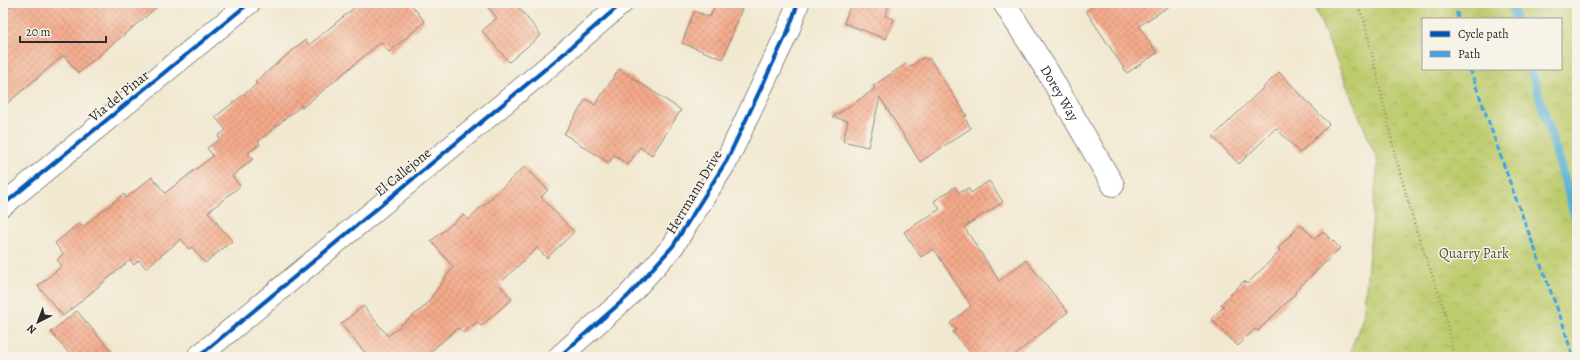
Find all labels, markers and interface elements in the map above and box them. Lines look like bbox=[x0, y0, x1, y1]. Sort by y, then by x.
scale bar bbox=[20, 18, 106, 44]
legend bbox=[1422, 18, 1562, 70]
text: 20 m bbox=[26, 24, 50, 40]
text: Cycle path bbox=[1458, 26, 1509, 42]
text: Path bbox=[1458, 46, 1481, 62]
street label: Dorey Way bbox=[1036, 61, 1084, 125]
street label: Via del Pinar bbox=[84, 65, 154, 127]
street label: El Callejone bbox=[371, 143, 435, 201]
street label: Herrmann Drive bbox=[661, 146, 727, 238]
park label: Quarry Park bbox=[1439, 244, 1509, 263]
north arrow bbox=[18, 302, 58, 342]
text: N bbox=[24, 321, 40, 337]

